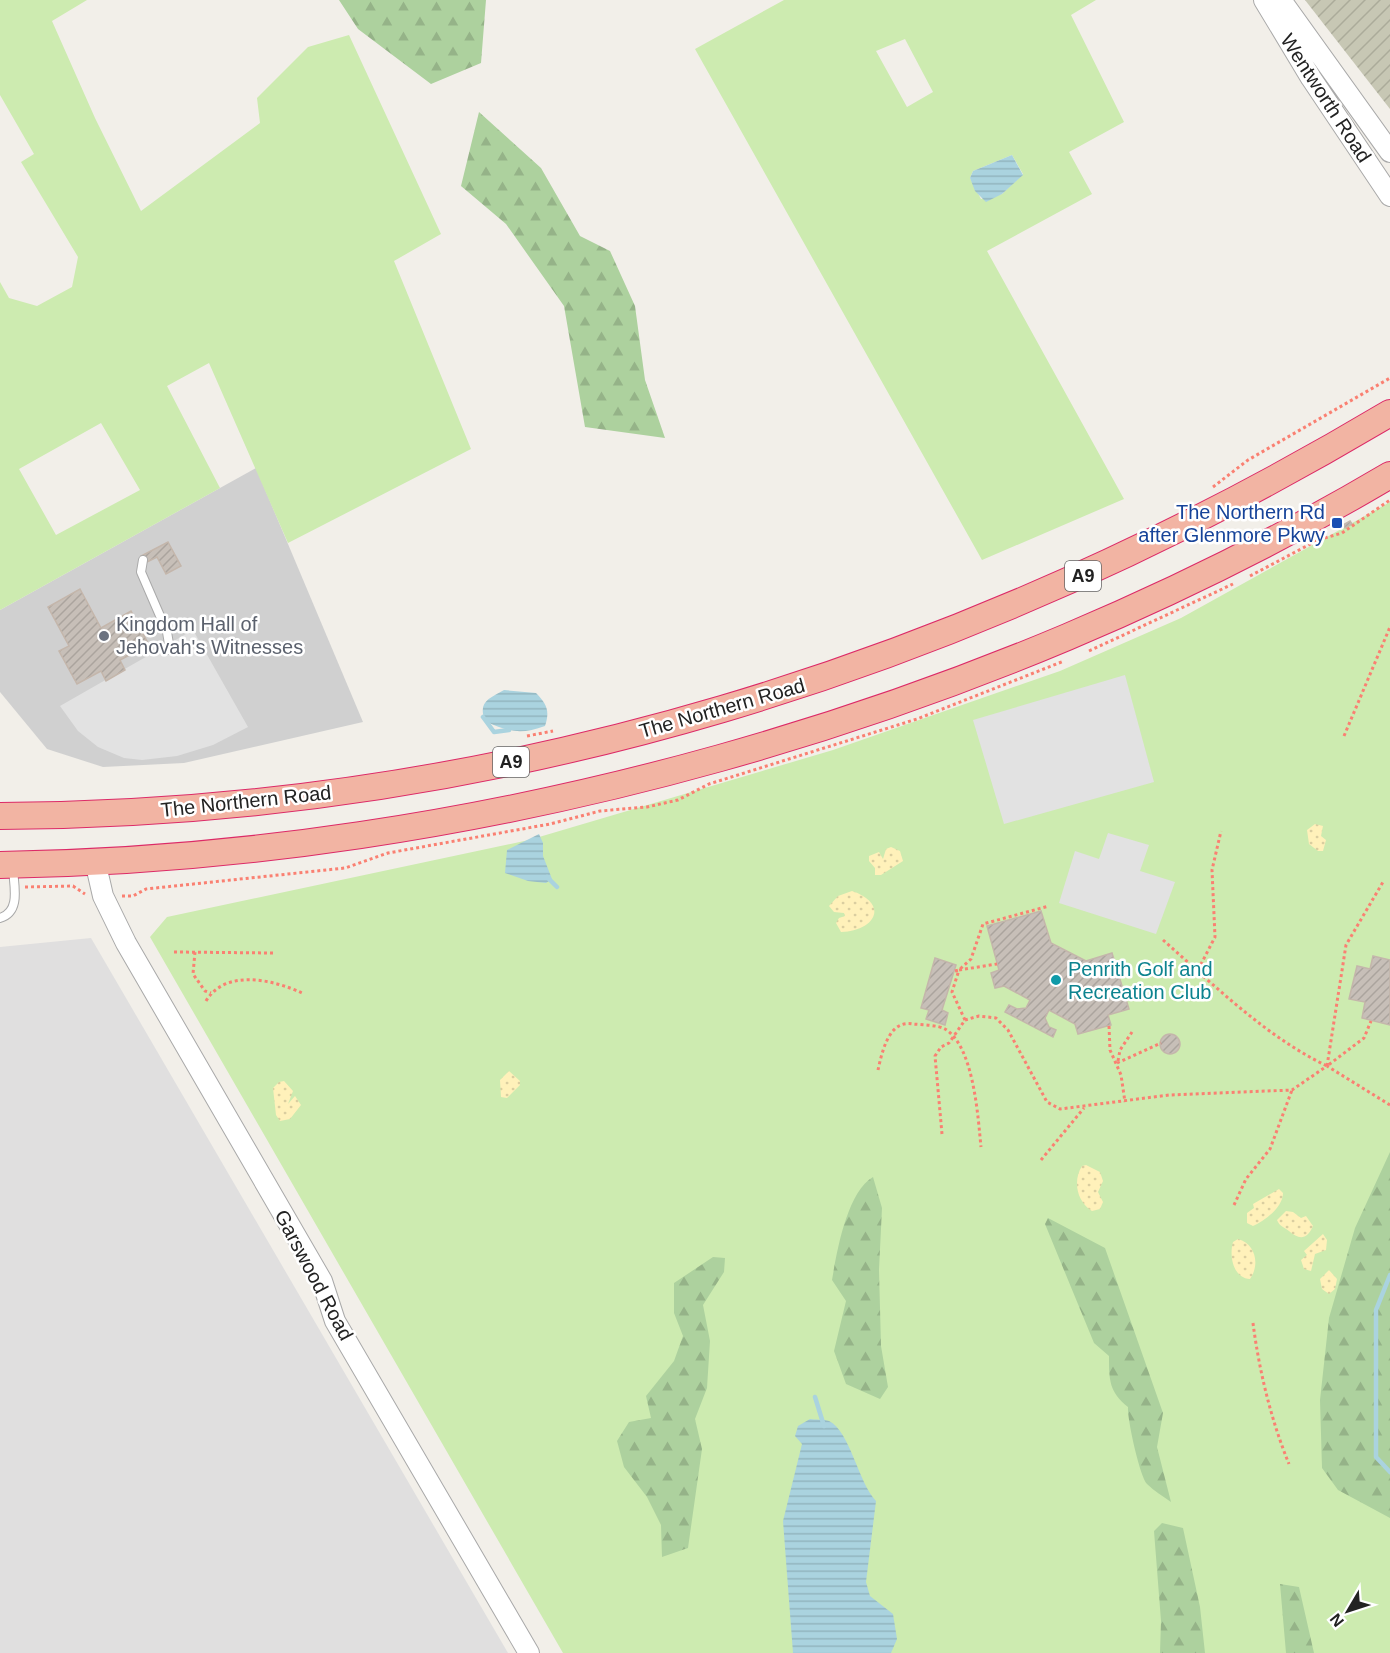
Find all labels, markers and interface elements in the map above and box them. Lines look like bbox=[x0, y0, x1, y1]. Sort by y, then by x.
street label: Wentworth Road bbox=[1276, 30, 1376, 166]
place label: The Northern Rd after Glenmore Pkwy bbox=[1138, 501, 1325, 546]
marker: The Northern Rd after Glenmore Pkwy bbox=[1330, 516, 1344, 530]
road number: A9 bbox=[1065, 561, 1101, 591]
place label: Kingdom Hall of Jehovah's Witnesses bbox=[116, 613, 303, 658]
marker: Kingdom Hall of Jehovah's Witnesses bbox=[97, 629, 111, 643]
street label: The Northern Road bbox=[637, 674, 807, 742]
road number: A9 bbox=[493, 747, 529, 777]
street label: The Northern Road bbox=[160, 781, 332, 821]
place label: Penrith Golf and Recreation Club bbox=[1068, 958, 1213, 1003]
marker: Penrith Golf and Recreation Club bbox=[1049, 973, 1063, 987]
street label: Garswood Road bbox=[270, 1206, 358, 1344]
north arrow bbox=[1318, 1581, 1378, 1641]
text: N bbox=[1326, 1610, 1347, 1630]

